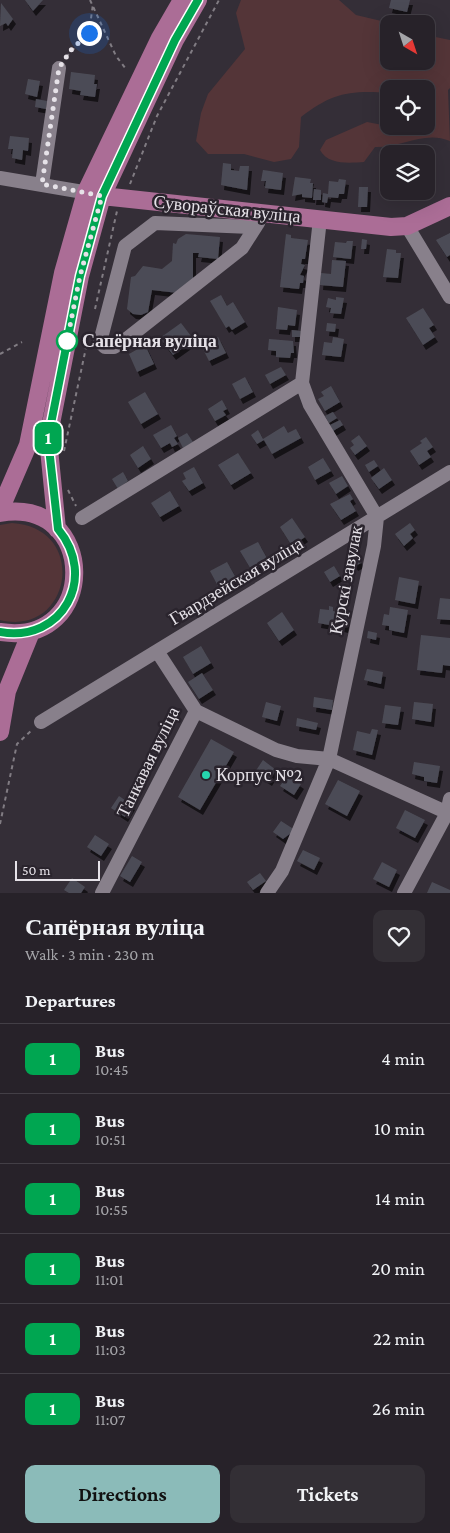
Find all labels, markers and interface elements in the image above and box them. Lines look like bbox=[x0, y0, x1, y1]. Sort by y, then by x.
north arrow bbox=[380, 15, 435, 70]
map controls bbox=[380, 15, 435, 200]
your location bbox=[77, 21, 102, 46]
button: locate bbox=[380, 80, 435, 135]
button: layers bbox=[380, 145, 435, 200]
street label: Сувораўская вуліца bbox=[152, 191, 302, 227]
marker: Сапёрная вуліца bbox=[56, 330, 78, 352]
place label: Сапёрная вуліца bbox=[82, 331, 217, 351]
line badge: 1 bbox=[32, 422, 64, 454]
text: 1 bbox=[45, 428, 51, 448]
street label: Курскі завулак bbox=[326, 524, 366, 636]
street label: Гвардзейская вуліца bbox=[165, 533, 307, 629]
street label: Танкавая вуліца bbox=[113, 704, 183, 820]
place label: Корпус №2 bbox=[216, 765, 303, 785]
marker: Корпус №2 bbox=[200, 769, 212, 781]
scale bar bbox=[15, 858, 100, 881]
text: 50 m bbox=[22, 862, 50, 878]
button: heart bbox=[373, 910, 425, 962]
text: Сапёрная вуліца bbox=[25, 913, 205, 940]
text: Walk · 3 min · 230 m bbox=[25, 946, 154, 963]
text: Departures bbox=[25, 990, 116, 1011]
text: Bus bbox=[95, 1040, 125, 1061]
text: 4 min bbox=[381, 1048, 425, 1069]
text: 1 bbox=[49, 1049, 56, 1069]
text: 10:45 bbox=[95, 1061, 129, 1078]
text: Bus bbox=[95, 1110, 125, 1131]
text: 10 min bbox=[374, 1118, 425, 1139]
text: 1 bbox=[49, 1119, 56, 1139]
text: 10:51 bbox=[95, 1131, 126, 1148]
text: Bus bbox=[95, 1180, 125, 1201]
text: 14 min bbox=[375, 1188, 425, 1209]
text: 1 bbox=[49, 1189, 56, 1209]
text: 10:55 bbox=[95, 1201, 128, 1218]
text: Bus bbox=[95, 1250, 125, 1271]
text: 20 min bbox=[371, 1258, 425, 1279]
text: 1 bbox=[49, 1259, 56, 1279]
text: 11:01 bbox=[95, 1271, 124, 1288]
text: Bus bbox=[95, 1320, 125, 1341]
text: 22 min bbox=[373, 1328, 425, 1349]
text: 1 bbox=[49, 1329, 56, 1349]
text: 11:03 bbox=[95, 1341, 126, 1358]
text: Bus bbox=[95, 1390, 125, 1411]
text: 26 min bbox=[372, 1398, 425, 1419]
text: 1 bbox=[49, 1399, 56, 1419]
text: 11:07 bbox=[95, 1411, 125, 1428]
button: Directions bbox=[25, 1465, 220, 1523]
button: Tickets bbox=[230, 1465, 425, 1523]

